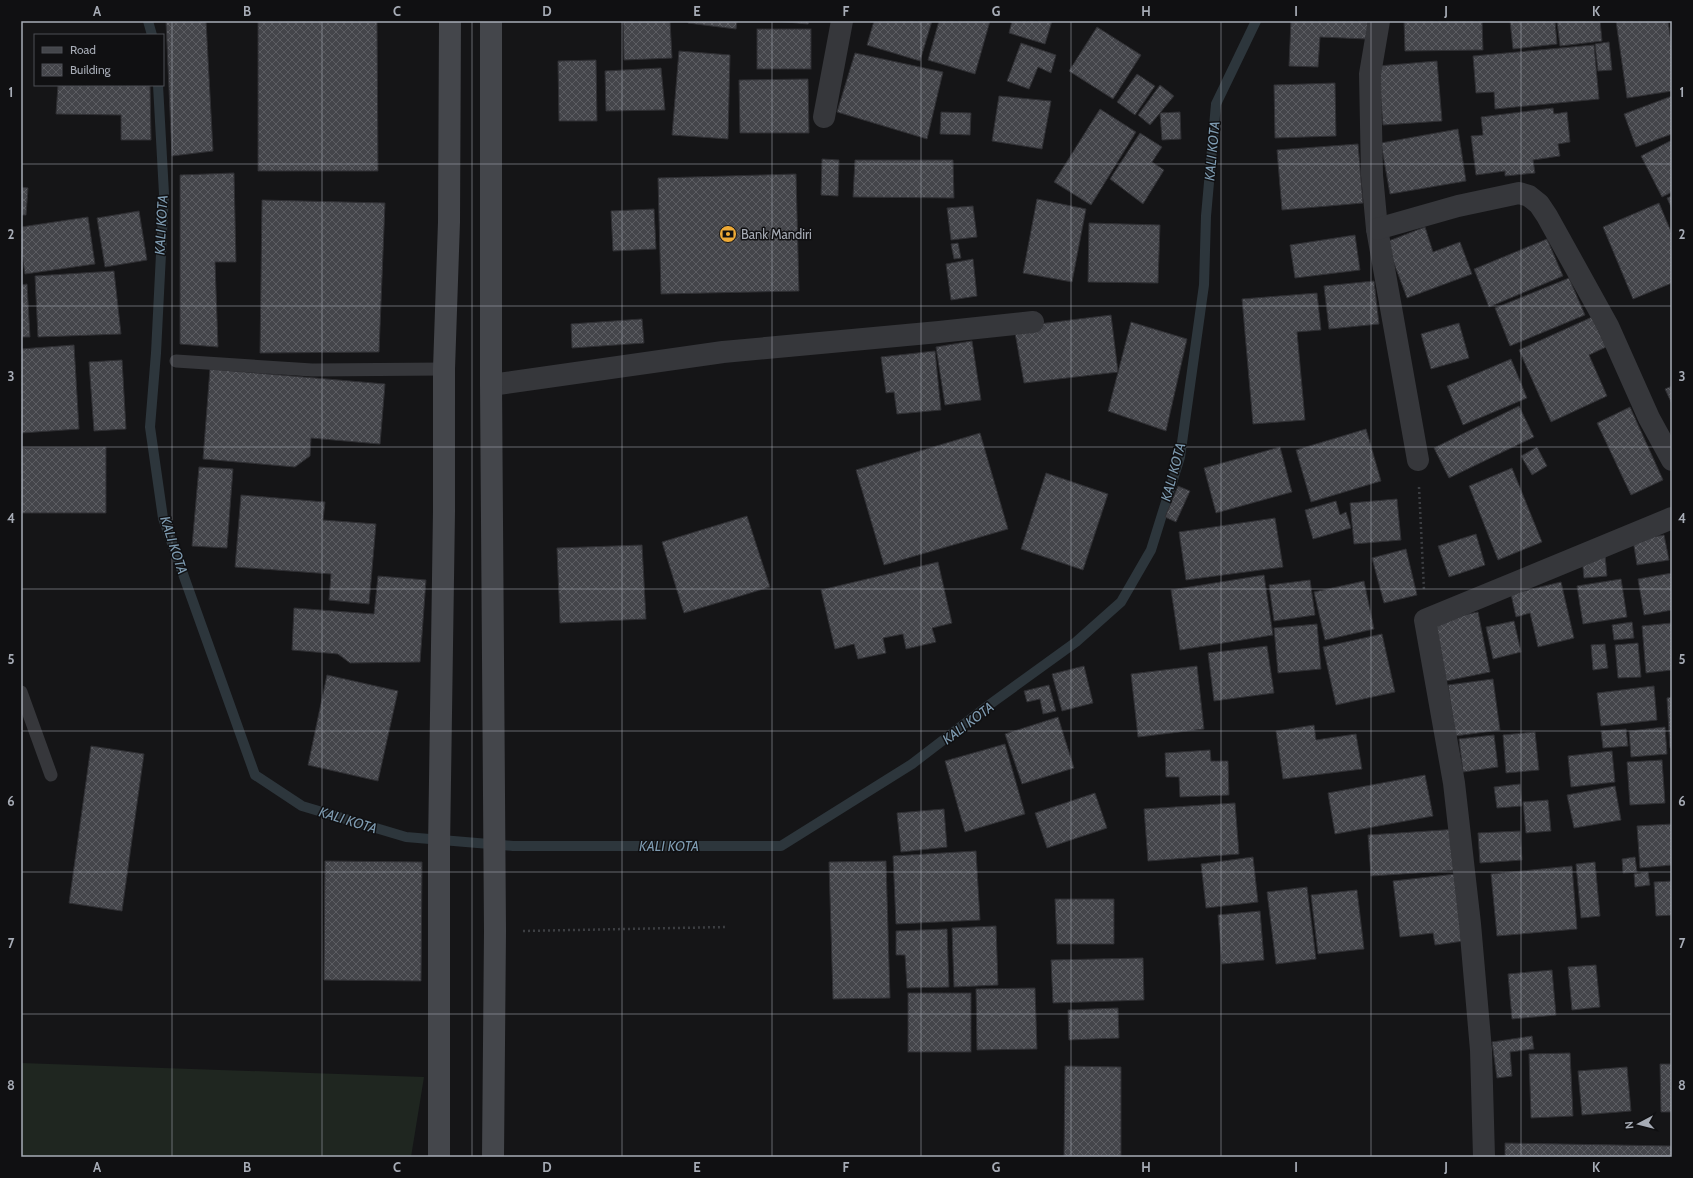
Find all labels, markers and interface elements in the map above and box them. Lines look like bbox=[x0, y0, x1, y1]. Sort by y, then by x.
text: A bbox=[93, 3, 102, 19]
text: B bbox=[243, 3, 251, 19]
text: C bbox=[393, 3, 401, 19]
text: D bbox=[542, 3, 552, 19]
text: E bbox=[693, 3, 701, 19]
text: F bbox=[843, 3, 850, 19]
text: G bbox=[992, 3, 1001, 19]
text: H bbox=[1141, 3, 1151, 19]
text: I bbox=[1294, 3, 1298, 19]
text: J bbox=[1443, 3, 1448, 19]
text: K bbox=[1592, 3, 1601, 19]
legend bbox=[34, 34, 164, 86]
text: Road bbox=[70, 42, 96, 57]
text: Building bbox=[70, 62, 112, 77]
text: 1 bbox=[9, 84, 13, 100]
text: 1 bbox=[1680, 84, 1684, 100]
water label: KALI KOTA bbox=[1200, 120, 1224, 182]
water label: KALI KOTA bbox=[150, 195, 172, 255]
bank icon: Bank Mandiri bbox=[718, 224, 738, 244]
text: 2 bbox=[8, 226, 15, 242]
place label: Bank Mandiri bbox=[741, 226, 812, 242]
text: 2 bbox=[1679, 226, 1686, 242]
text: 3 bbox=[7, 368, 15, 384]
text: 3 bbox=[1678, 368, 1686, 384]
water label: KALI KOTA bbox=[1157, 441, 1189, 503]
text: 4 bbox=[7, 510, 15, 526]
text: 4 bbox=[1678, 510, 1686, 526]
water label: KALI KOTA bbox=[156, 514, 192, 576]
text: 5 bbox=[8, 651, 15, 667]
text: 5 bbox=[1679, 651, 1686, 667]
water label: KALI KOTA bbox=[939, 698, 997, 748]
text: 6 bbox=[7, 793, 15, 809]
text: 6 bbox=[1678, 793, 1686, 809]
water label: KALI KOTA bbox=[317, 803, 379, 837]
water label: KALI KOTA bbox=[639, 837, 699, 855]
text: 7 bbox=[8, 935, 15, 951]
text: 7 bbox=[1679, 935, 1686, 951]
text: 8 bbox=[7, 1077, 15, 1093]
text: 8 bbox=[1678, 1077, 1686, 1093]
north arrow bbox=[1619, 1104, 1659, 1144]
text: N bbox=[1622, 1121, 1636, 1130]
text: A bbox=[93, 1159, 102, 1175]
text: B bbox=[243, 1159, 251, 1175]
text: C bbox=[393, 1159, 401, 1175]
text: D bbox=[542, 1159, 552, 1175]
text: E bbox=[693, 1159, 701, 1175]
text: F bbox=[843, 1159, 850, 1175]
text: G bbox=[992, 1159, 1001, 1175]
text: H bbox=[1141, 1159, 1151, 1175]
text: I bbox=[1294, 1159, 1298, 1175]
text: J bbox=[1443, 1159, 1448, 1175]
text: K bbox=[1592, 1159, 1601, 1175]

